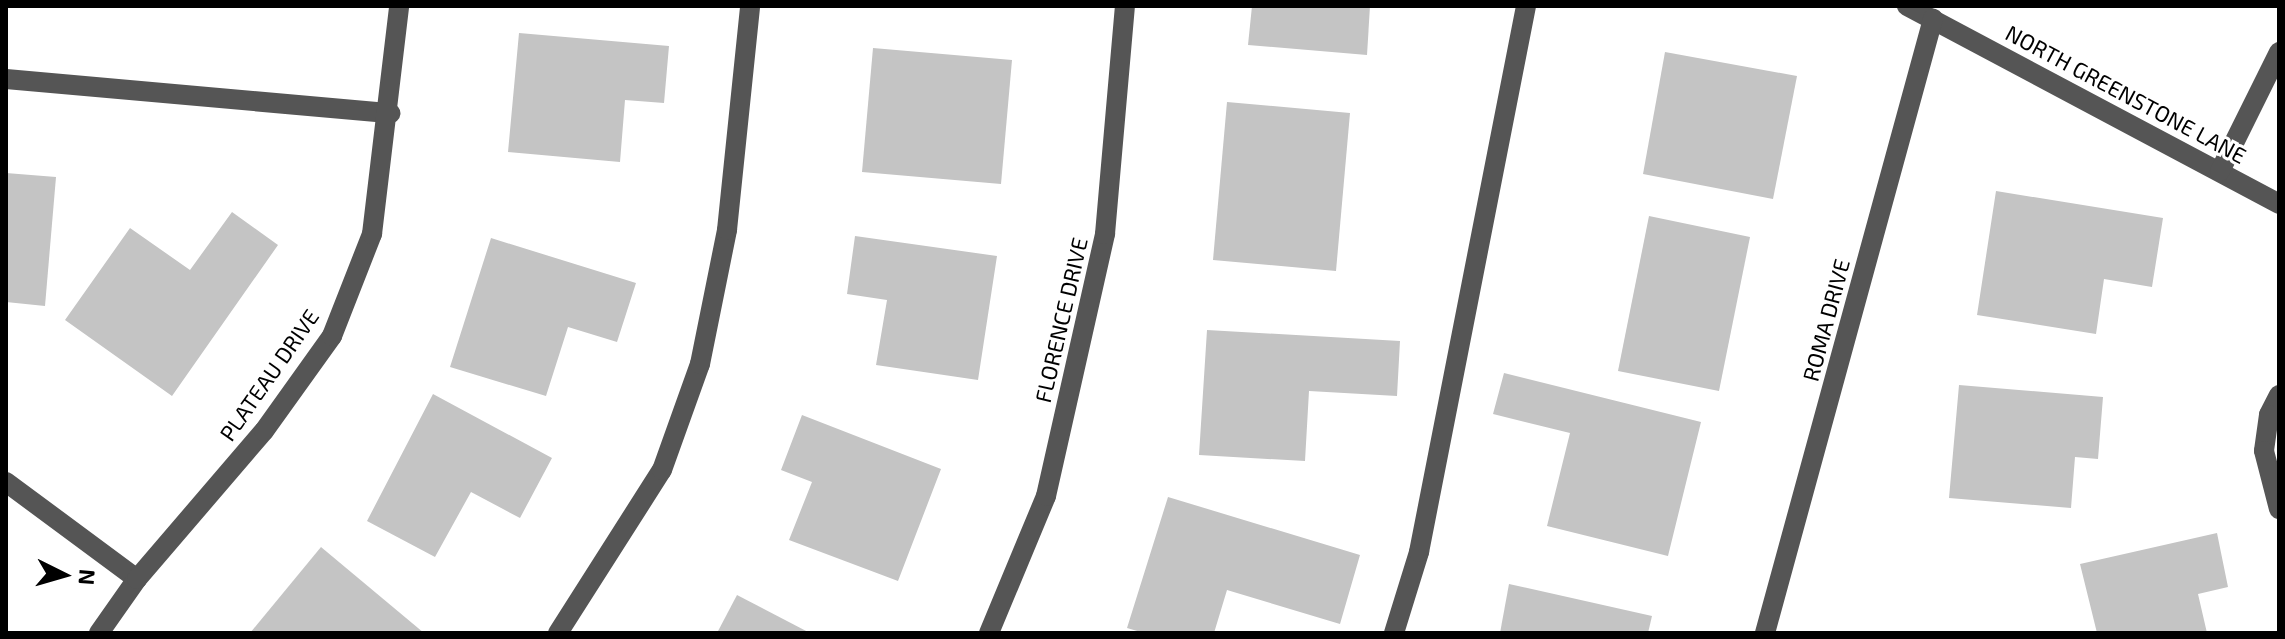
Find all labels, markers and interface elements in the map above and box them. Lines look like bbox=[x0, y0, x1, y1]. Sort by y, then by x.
street label: NORTH GREENSTONE LANE bbox=[2001, 19, 2251, 169]
street label: FLORENCE DRIVE bbox=[1029, 235, 1093, 405]
street label: ROMA DRIVE bbox=[1797, 256, 1855, 384]
street label: PLATEAU DRIVE bbox=[214, 304, 324, 446]
north arrow bbox=[24, 535, 104, 615]
text: N bbox=[74, 568, 102, 586]

